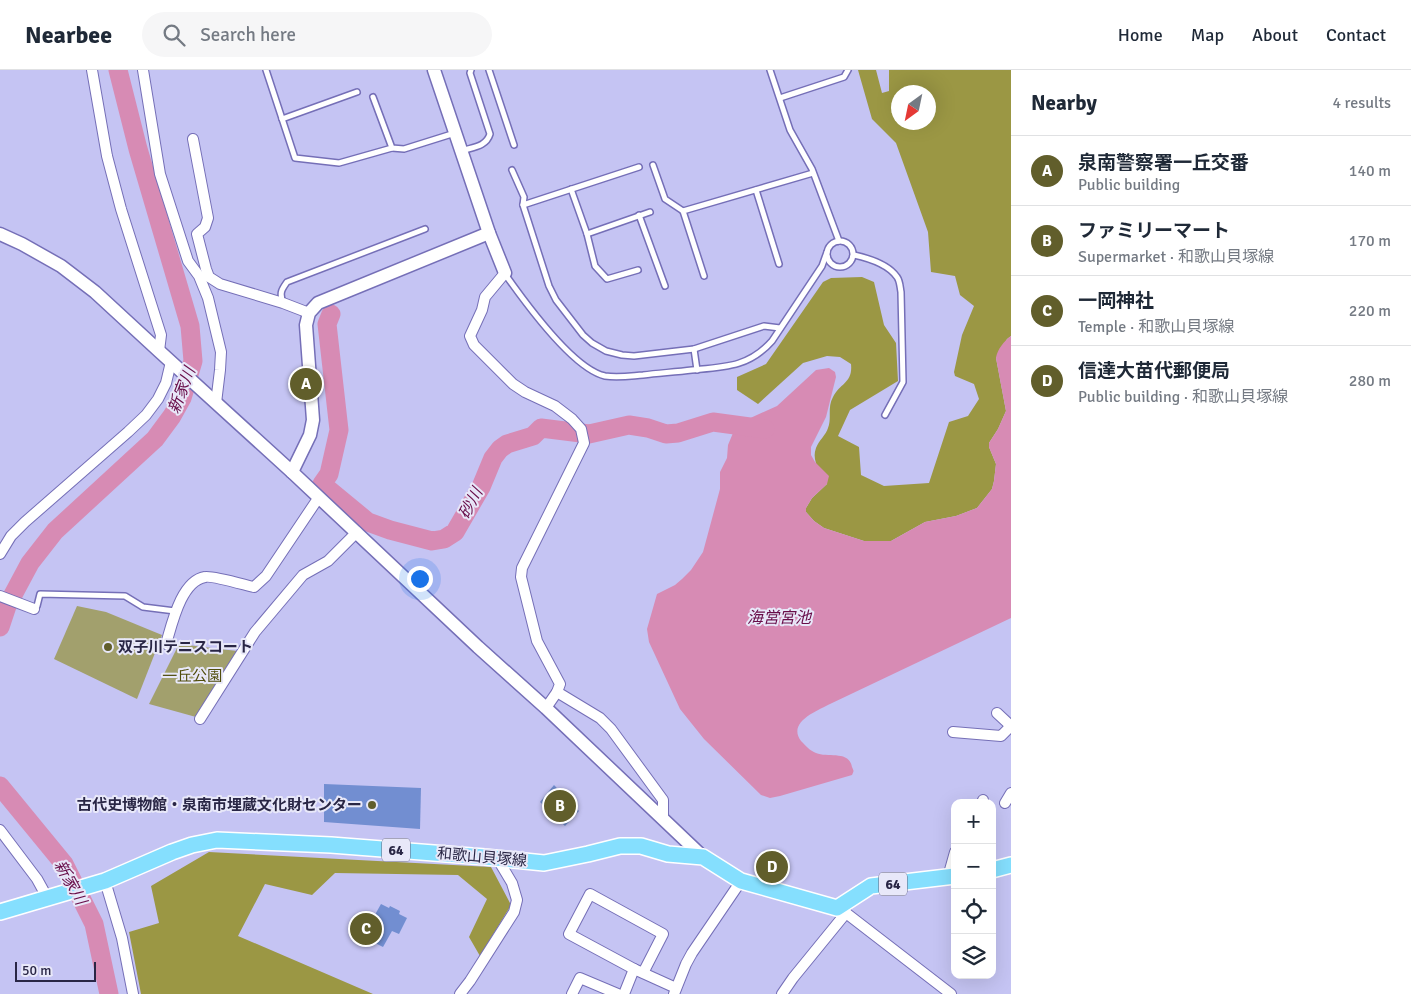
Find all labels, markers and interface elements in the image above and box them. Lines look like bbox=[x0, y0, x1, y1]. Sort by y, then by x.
search box bbox=[142, 12, 492, 57]
text: Nearbee bbox=[25, 20, 112, 50]
icon: search bbox=[160, 21, 188, 49]
text: Search here bbox=[200, 23, 296, 47]
text: Home bbox=[1118, 24, 1163, 46]
text: Map bbox=[1191, 24, 1224, 46]
text: About bbox=[1252, 24, 1298, 46]
text: Contact bbox=[1326, 24, 1386, 46]
north arrow bbox=[891, 85, 936, 130]
text: Nearby bbox=[1031, 90, 1097, 116]
text: 4 results bbox=[1332, 93, 1391, 113]
text: 泉南警察署一丘交番 bbox=[1078, 151, 1249, 175]
text: A bbox=[1042, 161, 1052, 181]
text: 140 m bbox=[1349, 161, 1391, 181]
text: Public building bbox=[1078, 175, 1180, 195]
text: ファミリーマート bbox=[1078, 219, 1230, 243]
text: B bbox=[1042, 231, 1052, 251]
text: 170 m bbox=[1349, 231, 1391, 251]
text: Supermarket · 和歌山貝塚線 bbox=[1078, 247, 1274, 267]
text: 一岡神社 bbox=[1078, 289, 1154, 313]
text: C bbox=[1042, 301, 1052, 321]
text: 220 m bbox=[1349, 301, 1391, 321]
text: Temple · 和歌山貝塚線 bbox=[1078, 317, 1234, 337]
text: 信達大苗代郵便局 bbox=[1078, 359, 1230, 383]
water label: 新家川 bbox=[164, 363, 201, 416]
pin: A bbox=[290, 365, 322, 403]
text: D bbox=[1042, 371, 1052, 391]
text: 280 m bbox=[1349, 371, 1391, 391]
text: Public building · 和歌山貝塚線 bbox=[1078, 387, 1288, 407]
water label: 砂川 bbox=[455, 483, 488, 522]
your location bbox=[407, 566, 433, 592]
water label: 海営宮池 bbox=[747, 608, 813, 628]
place label: 双子川テニスコート bbox=[118, 638, 253, 656]
marker: 双子川テニスコート bbox=[102, 641, 114, 653]
park label: 一丘公園 bbox=[162, 667, 222, 685]
pin: B bbox=[544, 787, 576, 825]
place label: 古代史博物館・泉南市埋蔵文化財センター bbox=[77, 796, 362, 814]
marker: 古代史博物館・泉南市埋蔵文化財センター bbox=[366, 799, 378, 811]
map controls bbox=[951, 799, 996, 979]
button: + bbox=[951, 799, 996, 844]
road number: 64 bbox=[382, 838, 410, 862]
street label: 和歌山貝塚線 bbox=[436, 844, 528, 870]
button: − bbox=[951, 844, 996, 889]
pin: D bbox=[756, 848, 788, 886]
water label: 新家川 bbox=[50, 857, 91, 910]
road number: 64 bbox=[879, 872, 907, 896]
button: locate bbox=[951, 889, 996, 934]
pin: C bbox=[350, 910, 382, 948]
button: layers bbox=[951, 934, 996, 979]
scale bar bbox=[15, 959, 96, 982]
text: 50 m bbox=[22, 962, 51, 979]

